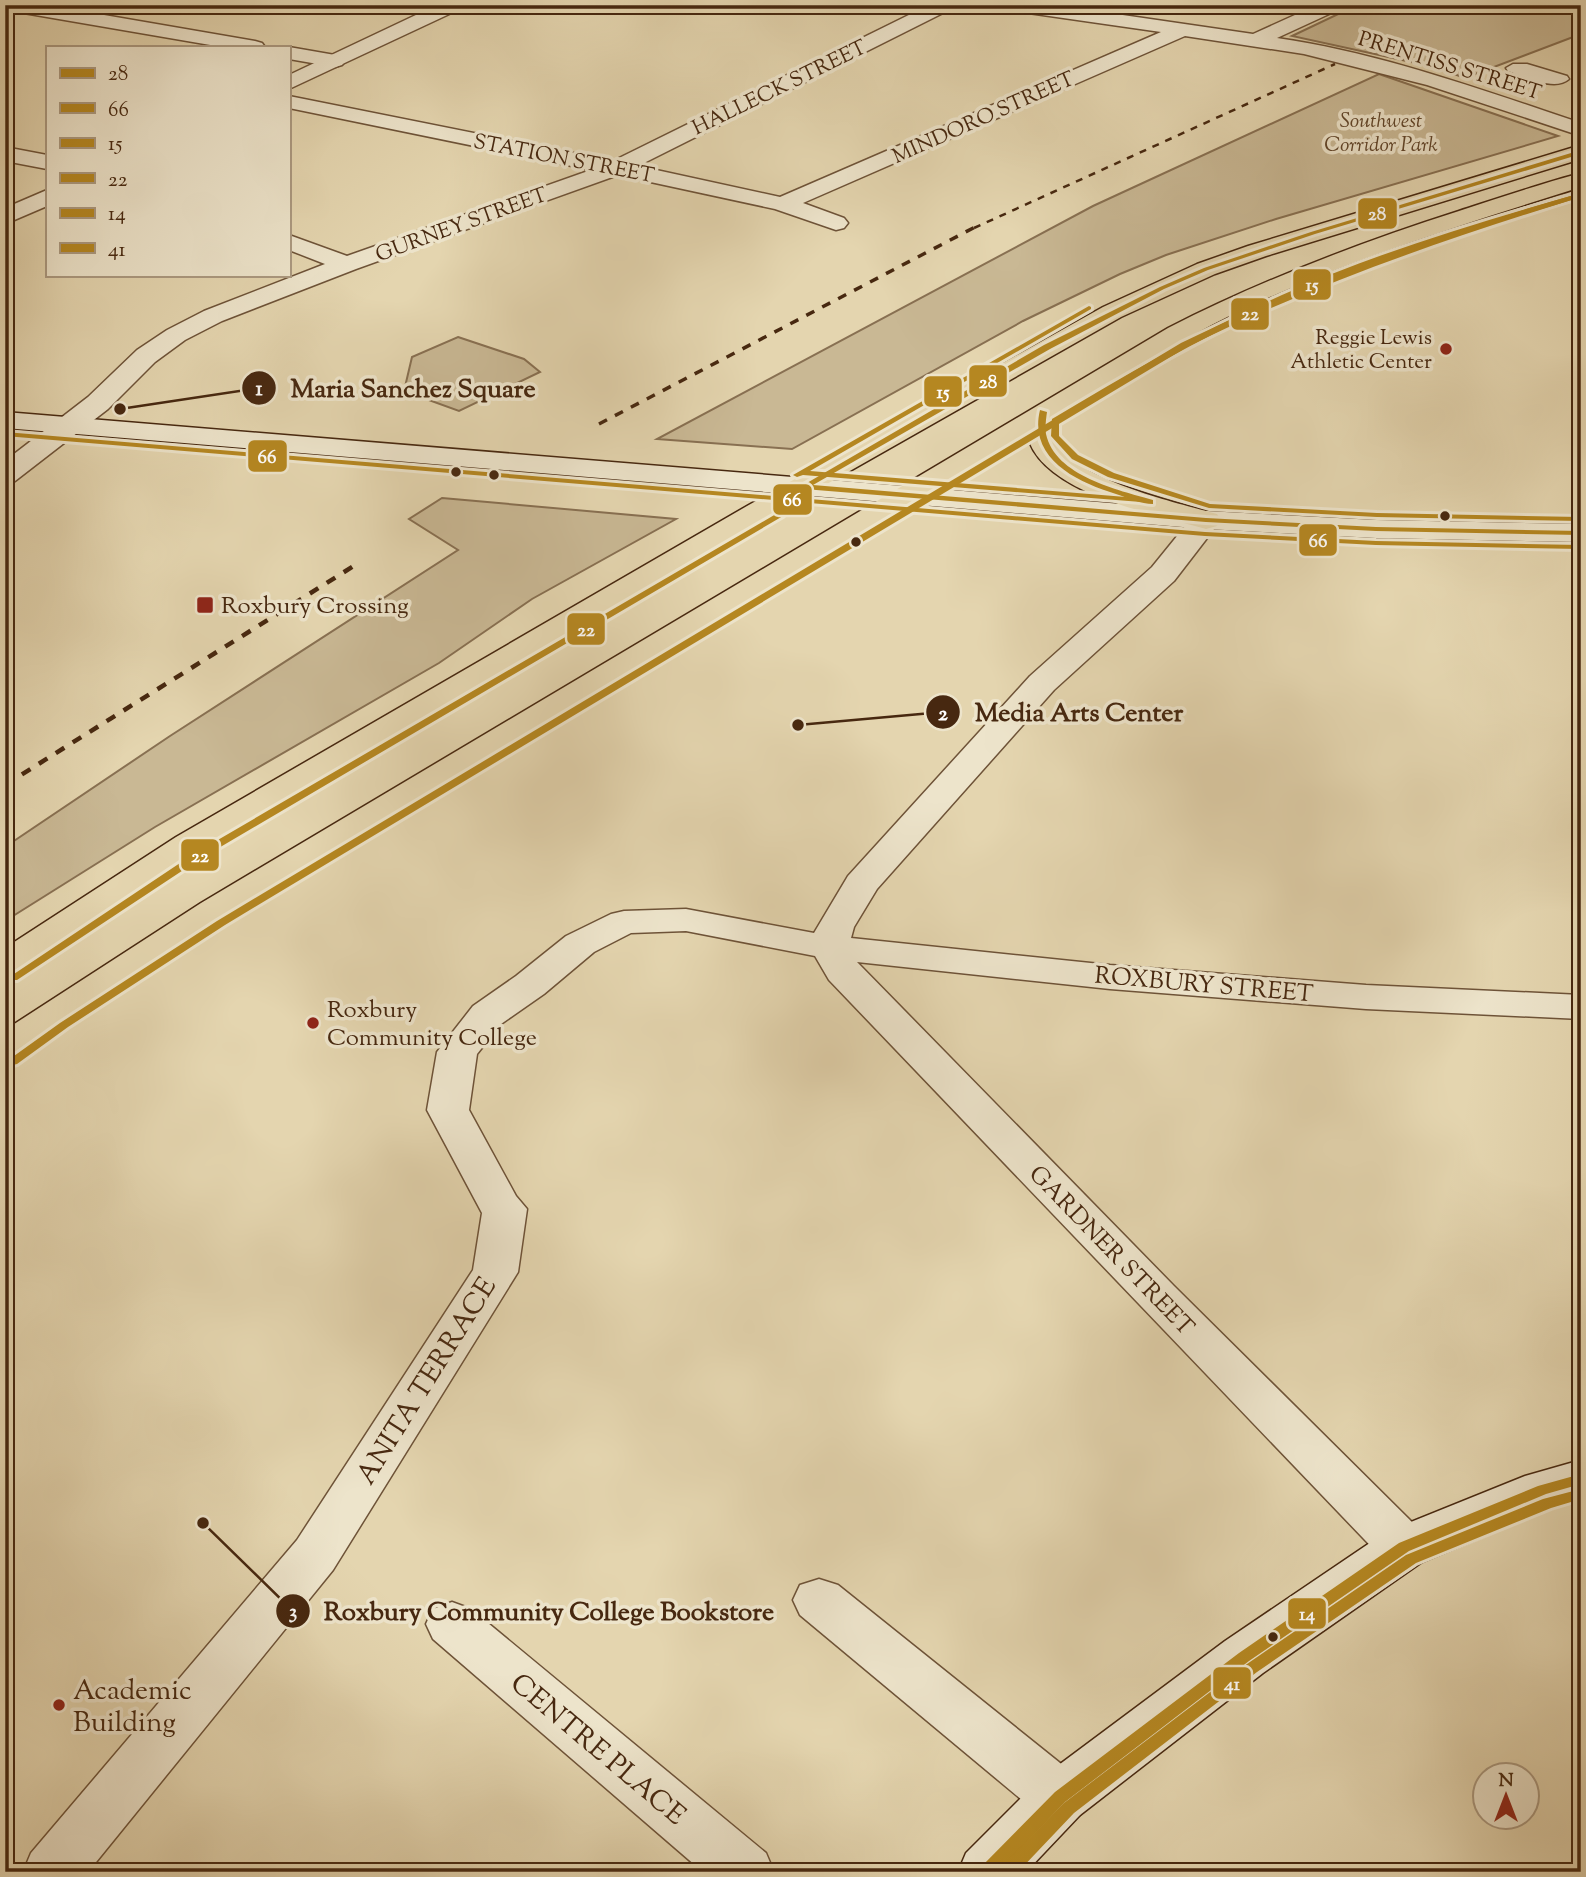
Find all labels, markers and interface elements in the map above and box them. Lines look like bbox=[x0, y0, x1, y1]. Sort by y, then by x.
street label: PRENTISS STREET bbox=[1354, 25, 1545, 109]
street label: HALLECK STREET bbox=[688, 33, 872, 144]
legend bbox=[46, 46, 290, 276]
text: 28 bbox=[108, 60, 128, 90]
street label: MINDORO STREET bbox=[888, 65, 1080, 173]
text: 66 bbox=[108, 96, 129, 126]
park label: Southwest Corridor Park bbox=[1324, 107, 1438, 161]
street label: STATION STREET bbox=[471, 128, 657, 192]
text: 15 bbox=[108, 130, 122, 160]
text: 22 bbox=[108, 166, 128, 196]
street label: GURNEY STREET bbox=[372, 181, 552, 271]
line badge: 28 bbox=[1357, 197, 1398, 230]
text: 14 bbox=[108, 200, 126, 230]
text: 28 bbox=[1368, 202, 1387, 229]
text: 41 bbox=[108, 236, 126, 266]
line badge: 15 bbox=[1292, 268, 1332, 301]
text: 15 bbox=[1306, 273, 1319, 300]
line badge: 22 bbox=[1230, 297, 1270, 331]
text: 22 bbox=[1241, 302, 1259, 329]
place label: Reggie Lewis Athletic Center bbox=[1290, 324, 1432, 378]
marker: Reggie Lewis Athletic Center bbox=[1438, 341, 1454, 357]
line badge: 28 bbox=[968, 364, 1008, 398]
callout: Maria Sanchez Square bbox=[242, 365, 550, 412]
text: 28 bbox=[979, 370, 998, 397]
text: Maria Sanchez Square bbox=[290, 372, 536, 409]
text: 1 bbox=[255, 375, 263, 405]
line badge: 15 bbox=[923, 375, 963, 408]
text: 15 bbox=[937, 380, 950, 407]
line badge: 66 bbox=[247, 439, 288, 473]
text: 66 bbox=[258, 445, 276, 472]
unlabelled marker bbox=[449, 465, 463, 479]
unlabelled marker bbox=[487, 468, 501, 482]
line badge: 66 bbox=[772, 483, 813, 516]
text: 66 bbox=[783, 488, 801, 515]
unlabelled marker bbox=[1438, 509, 1452, 523]
line badge: 66 bbox=[1298, 523, 1338, 557]
text: 66 bbox=[1309, 529, 1327, 556]
unlabelled marker bbox=[849, 535, 863, 549]
place label: Roxbury Crossing bbox=[221, 590, 409, 624]
marker: Roxbury Crossing bbox=[195, 595, 215, 615]
line badge: 22 bbox=[566, 612, 606, 646]
text: 22 bbox=[577, 618, 595, 645]
callout: Media Arts Center bbox=[925, 689, 1197, 736]
text: Media Arts Center bbox=[975, 696, 1183, 733]
text: 2 bbox=[938, 700, 948, 730]
line badge: 22 bbox=[180, 838, 220, 872]
text: 22 bbox=[191, 844, 209, 871]
street label: ROXBURY STREET bbox=[1093, 959, 1315, 1013]
place label: Roxbury Community College bbox=[327, 994, 537, 1056]
marker: Roxbury Community College bbox=[305, 1015, 321, 1031]
street label: GARDNER STREET bbox=[1020, 1159, 1201, 1344]
street label: ANITA TERRACE bbox=[348, 1270, 508, 1493]
callout: Roxbury Community College Bookstore bbox=[275, 1587, 789, 1634]
text: Roxbury Community College Bookstore bbox=[324, 1595, 774, 1632]
line badge: 14 bbox=[1287, 1597, 1327, 1630]
text: 3 bbox=[289, 1598, 297, 1628]
text: 14 bbox=[1299, 1602, 1315, 1629]
unlabelled marker bbox=[1266, 1630, 1280, 1644]
street label: CENTRE PLACE bbox=[501, 1665, 694, 1836]
line badge: 41 bbox=[1212, 1666, 1252, 1700]
place label: Academic Building bbox=[73, 1672, 192, 1744]
text: 41 bbox=[1223, 1672, 1241, 1699]
marker: Academic Building bbox=[51, 1697, 67, 1713]
north arrow bbox=[1470, 1762, 1540, 1832]
text: N bbox=[1498, 1768, 1514, 1795]

